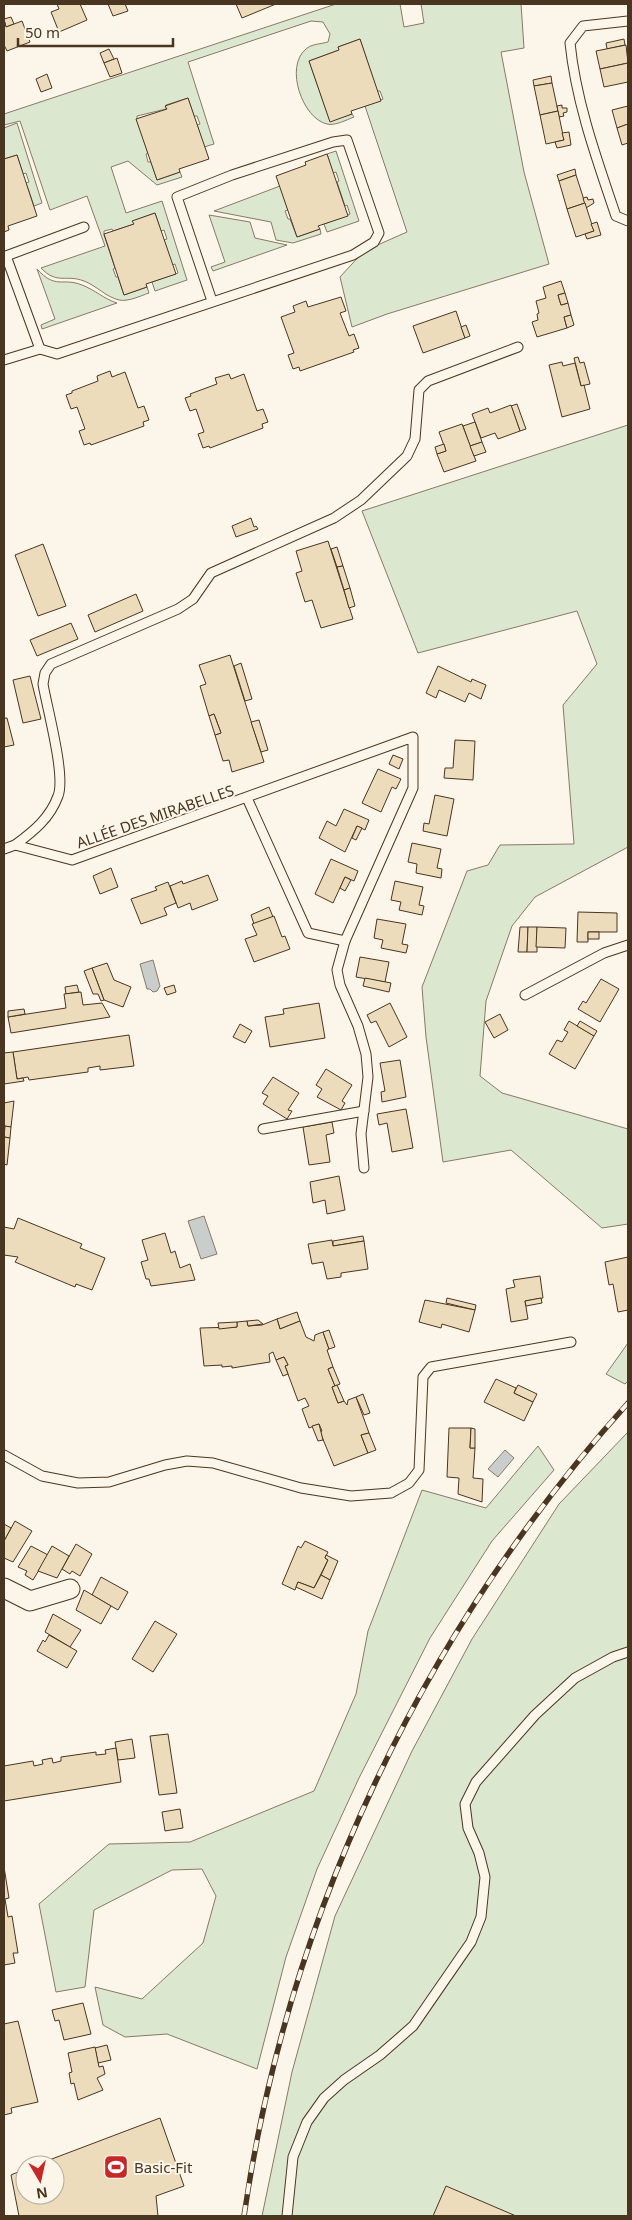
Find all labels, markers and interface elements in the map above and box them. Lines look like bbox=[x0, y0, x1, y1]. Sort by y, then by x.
scale bar bbox=[18, 15, 172, 47]
text: 50 m bbox=[25, 22, 60, 42]
street label: ALLÉE DES MIRABELLES bbox=[74, 780, 236, 852]
sports icon: Basic-Fit bbox=[103, 2154, 129, 2180]
north arrow bbox=[15, 2155, 65, 2205]
place label: Basic-Fit bbox=[134, 2157, 193, 2177]
text: N bbox=[35, 2183, 49, 2204]

